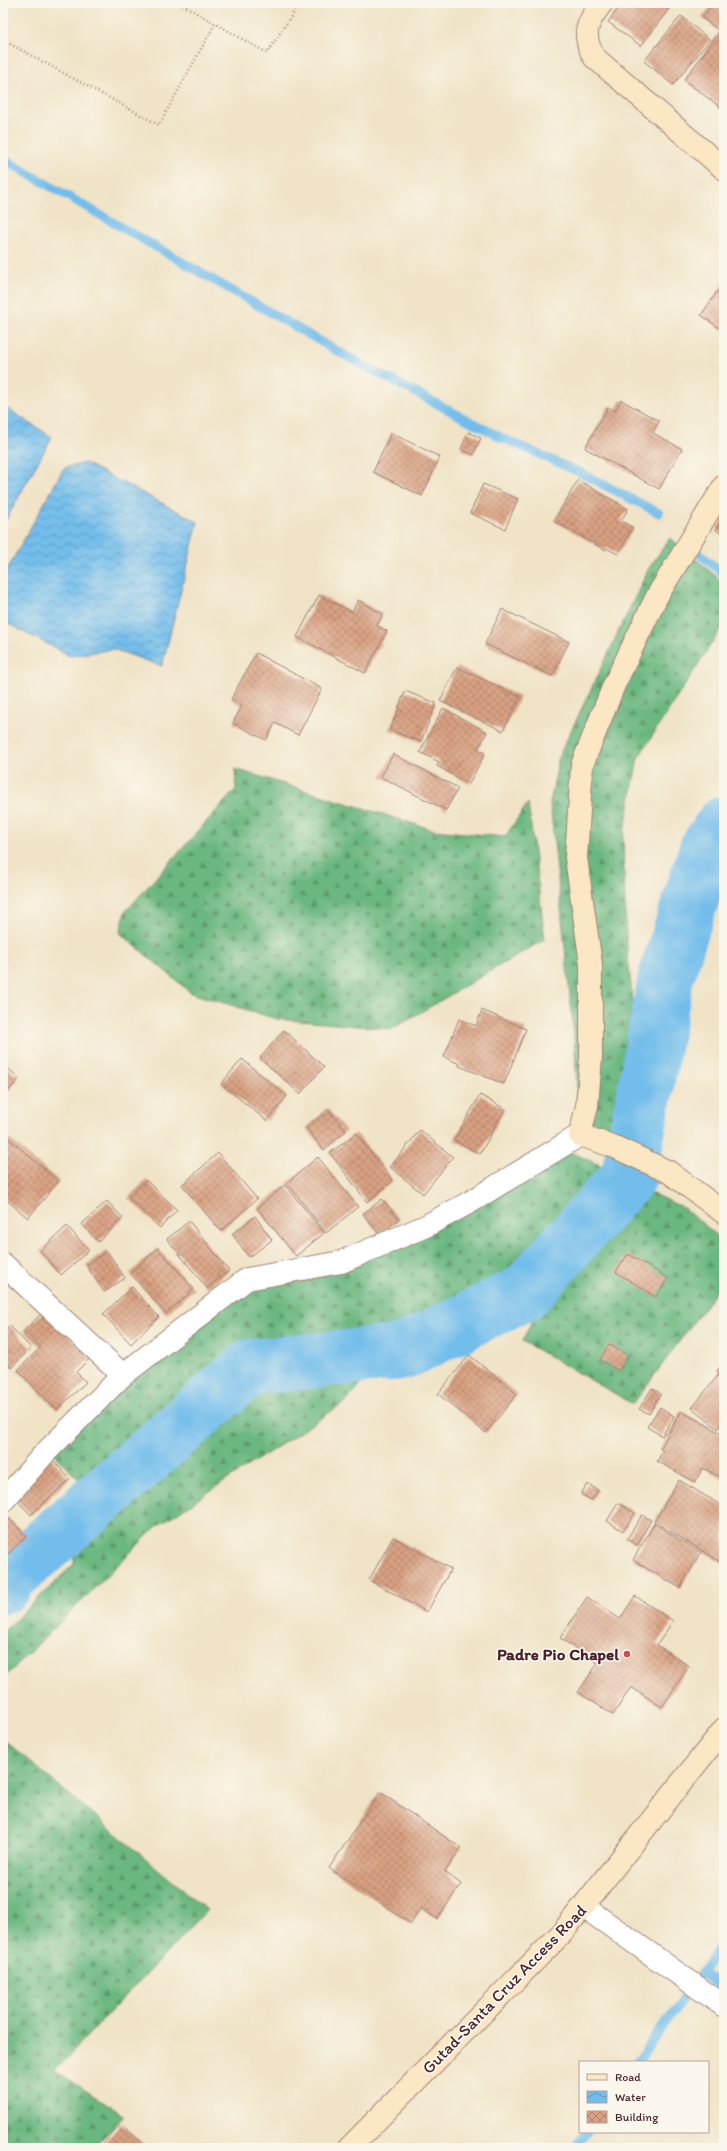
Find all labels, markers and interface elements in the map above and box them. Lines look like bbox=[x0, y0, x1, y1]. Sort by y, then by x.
place label: Padre Pio Chapel bbox=[497, 1644, 619, 1665]
marker: Padre Pio Chapel bbox=[622, 1649, 632, 1659]
street label: Gutad-Santa Cruz Access Road bbox=[418, 1900, 590, 2078]
legend bbox=[579, 2061, 709, 2133]
text: Road bbox=[615, 2070, 641, 2084]
text: Water bbox=[615, 2090, 646, 2104]
text: Building bbox=[615, 2110, 659, 2124]

